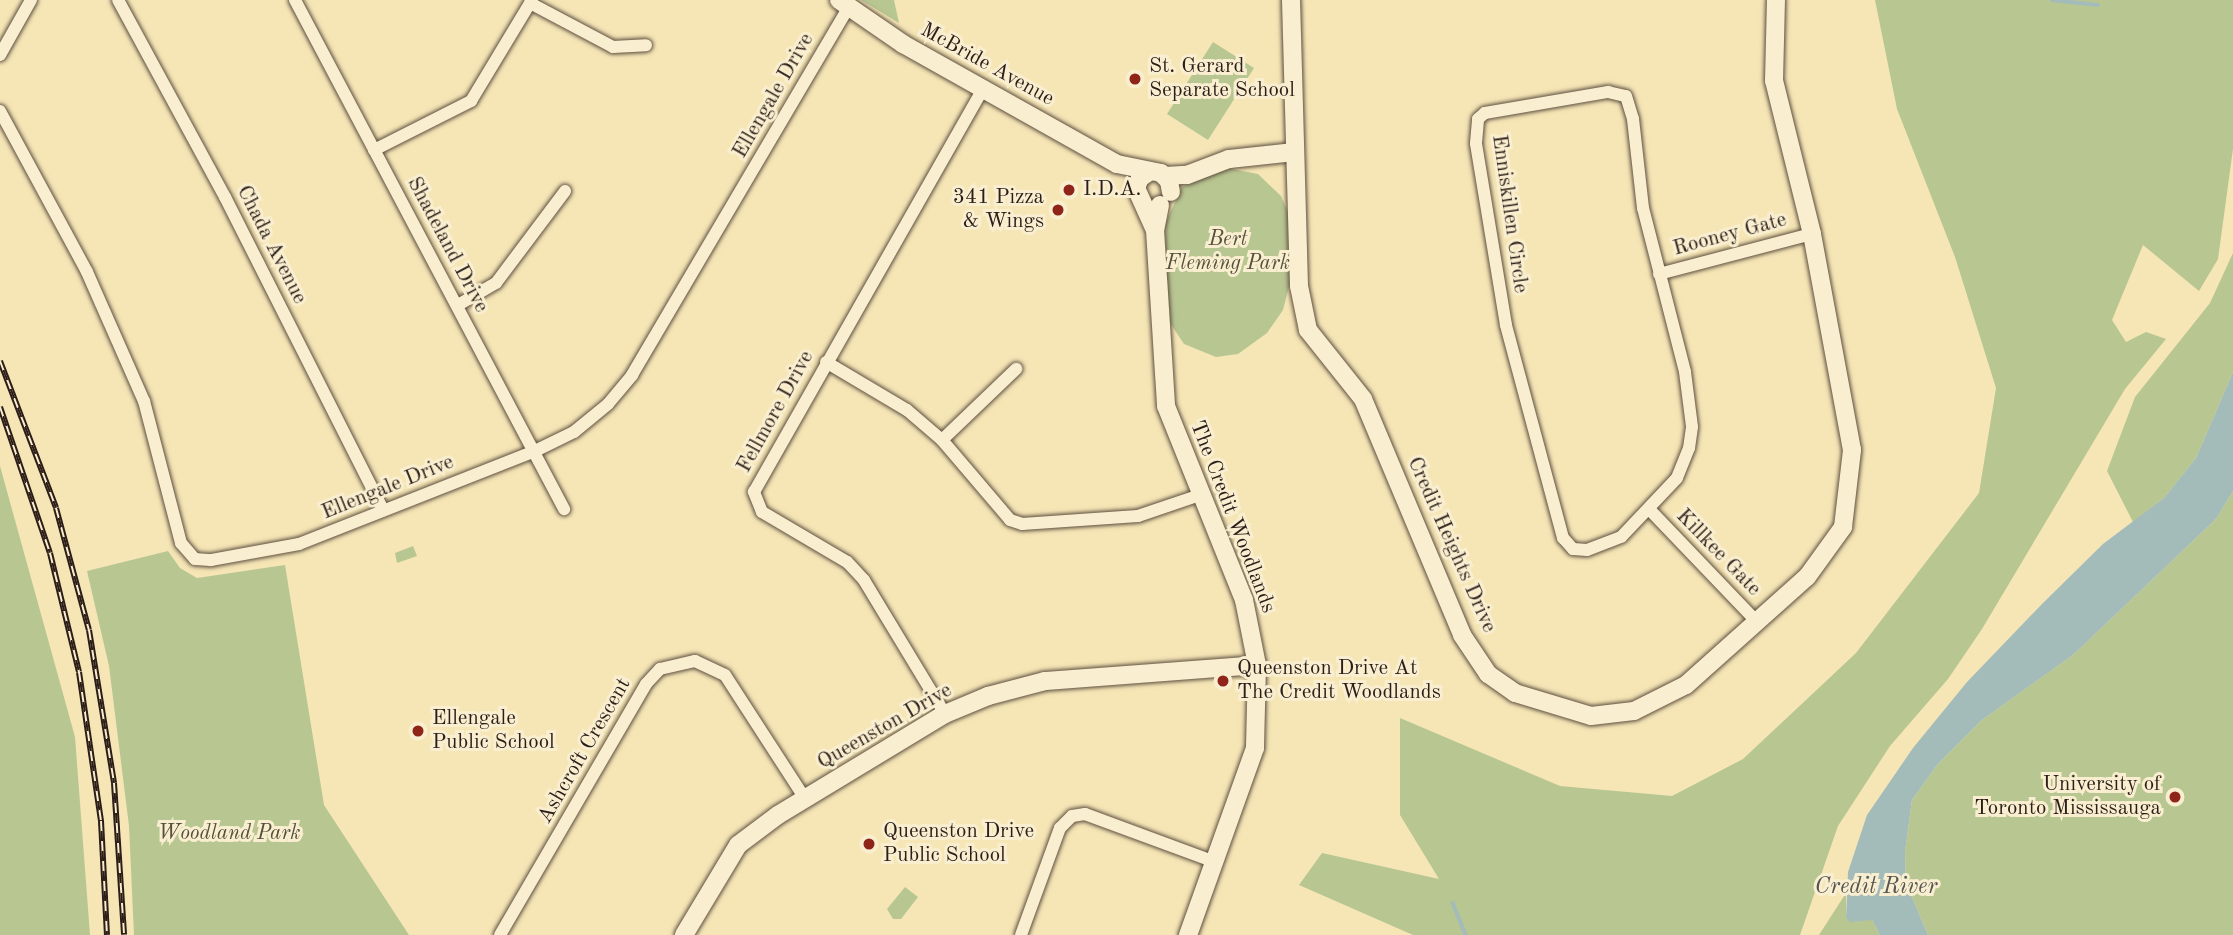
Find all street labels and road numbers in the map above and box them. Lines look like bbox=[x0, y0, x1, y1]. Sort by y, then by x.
street label: McBride Avenue bbox=[916, 18, 1058, 112]
street label: Ellengale Drive bbox=[728, 29, 820, 163]
street label: Enniskillen Circle bbox=[1485, 133, 1533, 295]
street label: Shadeland Drive bbox=[401, 173, 493, 317]
street label: Chada Avenue bbox=[230, 181, 312, 309]
street label: Rooney Gate bbox=[1671, 208, 1789, 262]
street label: Fellmore Drive bbox=[732, 347, 820, 477]
street label: The Credit Woodlands bbox=[1184, 417, 1280, 617]
street label: Ellengale Drive bbox=[318, 450, 458, 526]
street label: Credit Heights Drive bbox=[1401, 453, 1501, 637]
street label: Killkee Gate bbox=[1670, 504, 1766, 602]
street label: Ashcroft Crescent bbox=[533, 674, 637, 828]
street label: Queenston Drive bbox=[813, 678, 957, 776]

